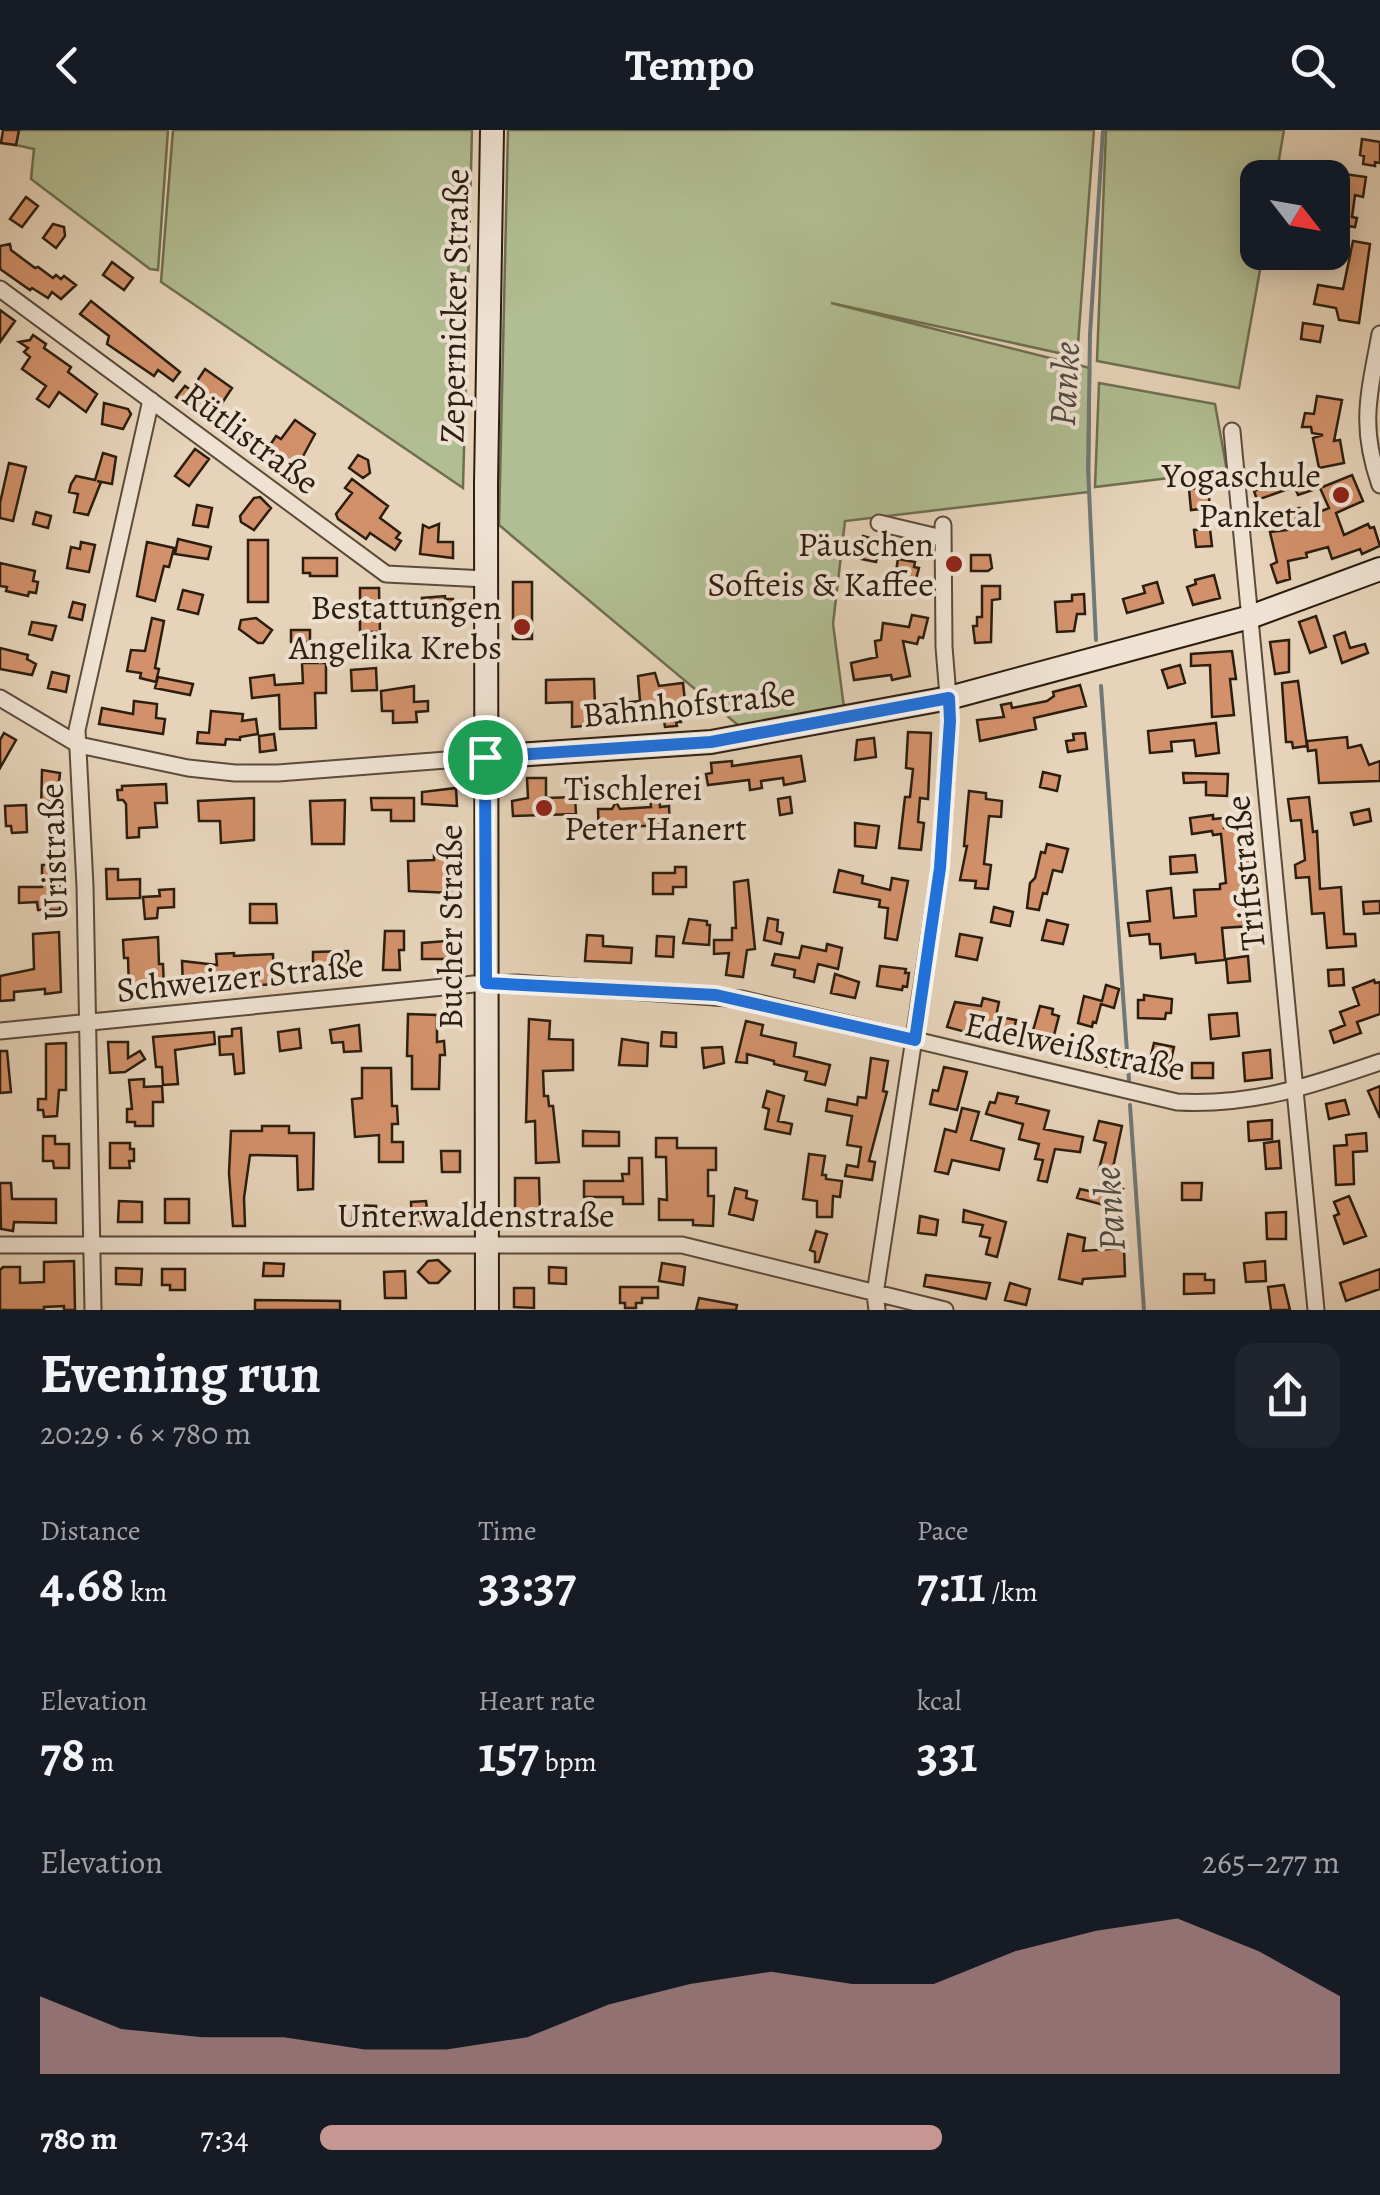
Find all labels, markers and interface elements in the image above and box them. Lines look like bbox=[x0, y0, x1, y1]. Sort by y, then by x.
text: Tempo bbox=[625, 34, 755, 96]
icon: back bbox=[40, 38, 95, 93]
icon: search bbox=[1285, 38, 1340, 93]
north arrow bbox=[1240, 160, 1350, 270]
map controls bbox=[1240, 160, 1350, 270]
street label: Zepernicker Straße bbox=[428, 168, 480, 444]
water label: Panke bbox=[1036, 340, 1092, 428]
street label: Rütlistraße bbox=[172, 371, 330, 505]
place label: Yogaschule Panketal bbox=[1161, 451, 1321, 539]
marker: Yogaschule Panketal bbox=[1330, 484, 1352, 506]
place label: Päuschen Softeis & Kaffee bbox=[707, 520, 934, 608]
marker: Päuschen Softeis & Kaffee bbox=[943, 553, 965, 575]
place label: Bestattungen Angelika Krebs bbox=[288, 583, 502, 671]
marker: Bestattungen Angelika Krebs bbox=[511, 616, 533, 638]
street label: Bahnhofstraße bbox=[580, 669, 798, 739]
pin bbox=[443, 715, 528, 800]
icon: arrive bbox=[458, 730, 513, 785]
place label: Tischlerei Peter Hanert bbox=[564, 764, 747, 852]
street label: Uristraße bbox=[27, 782, 79, 922]
street label: Triftstraße bbox=[1213, 793, 1277, 953]
marker: Tischlerei Peter Hanert bbox=[533, 797, 555, 819]
street label: Bucher Straße bbox=[426, 824, 474, 1030]
street label: Schweizer Straße bbox=[114, 940, 366, 1014]
street label: Edelweißstraße bbox=[960, 999, 1190, 1093]
water label: Panke bbox=[1080, 1165, 1138, 1253]
street label: Unterwaldenstraße bbox=[337, 1191, 615, 1239]
text: Evening run bbox=[40, 1336, 321, 1411]
button: share bbox=[1235, 1343, 1340, 1448]
text: 20:29 · 6 × 780 m bbox=[40, 1411, 251, 1455]
text: Distance bbox=[40, 1512, 140, 1550]
text: Time bbox=[478, 1512, 537, 1550]
text: Pace bbox=[917, 1512, 969, 1550]
text: 4.68 bbox=[40, 1550, 125, 1618]
text: 33:37 bbox=[478, 1550, 576, 1618]
text: 7:11 bbox=[917, 1550, 986, 1618]
text: km bbox=[125, 1573, 167, 1611]
text: /km bbox=[986, 1573, 1038, 1611]
text: Elevation bbox=[40, 1682, 147, 1720]
text: Heart rate bbox=[478, 1682, 595, 1720]
text: kcal bbox=[917, 1682, 962, 1720]
text: 78 bbox=[40, 1720, 85, 1788]
text: 157 bbox=[478, 1720, 539, 1788]
text: 331 bbox=[917, 1720, 978, 1788]
text: m bbox=[85, 1743, 114, 1781]
text: bpm bbox=[539, 1743, 597, 1781]
text: Elevation bbox=[40, 1840, 163, 1884]
text: 265–277 m bbox=[1202, 1840, 1340, 1884]
text: 780 m bbox=[40, 2116, 118, 2160]
text: 7:34 bbox=[200, 2116, 249, 2160]

